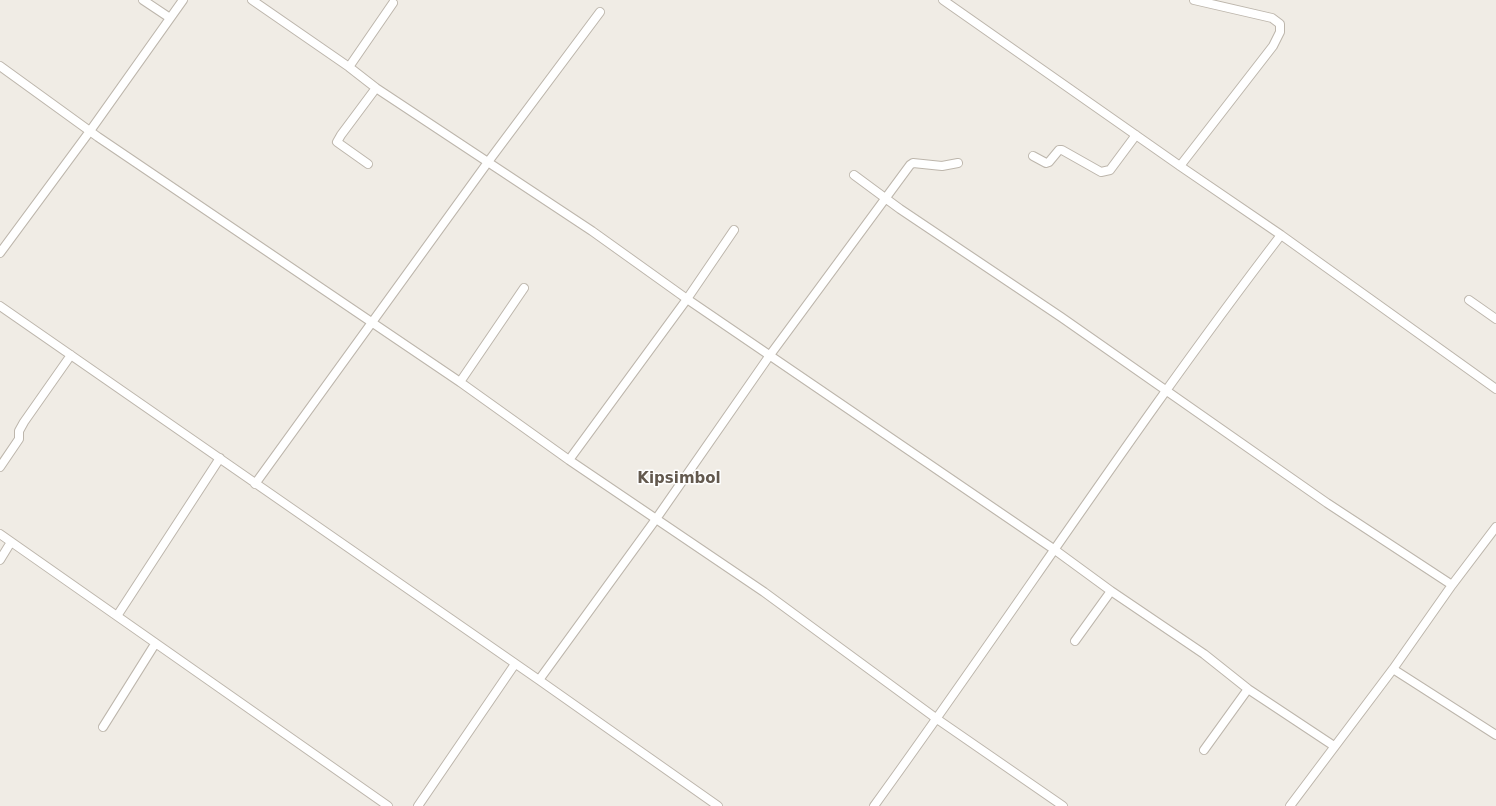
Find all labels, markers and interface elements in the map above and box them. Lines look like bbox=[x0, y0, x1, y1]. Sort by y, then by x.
district label: Kipsimbol bbox=[637, 470, 721, 488]

